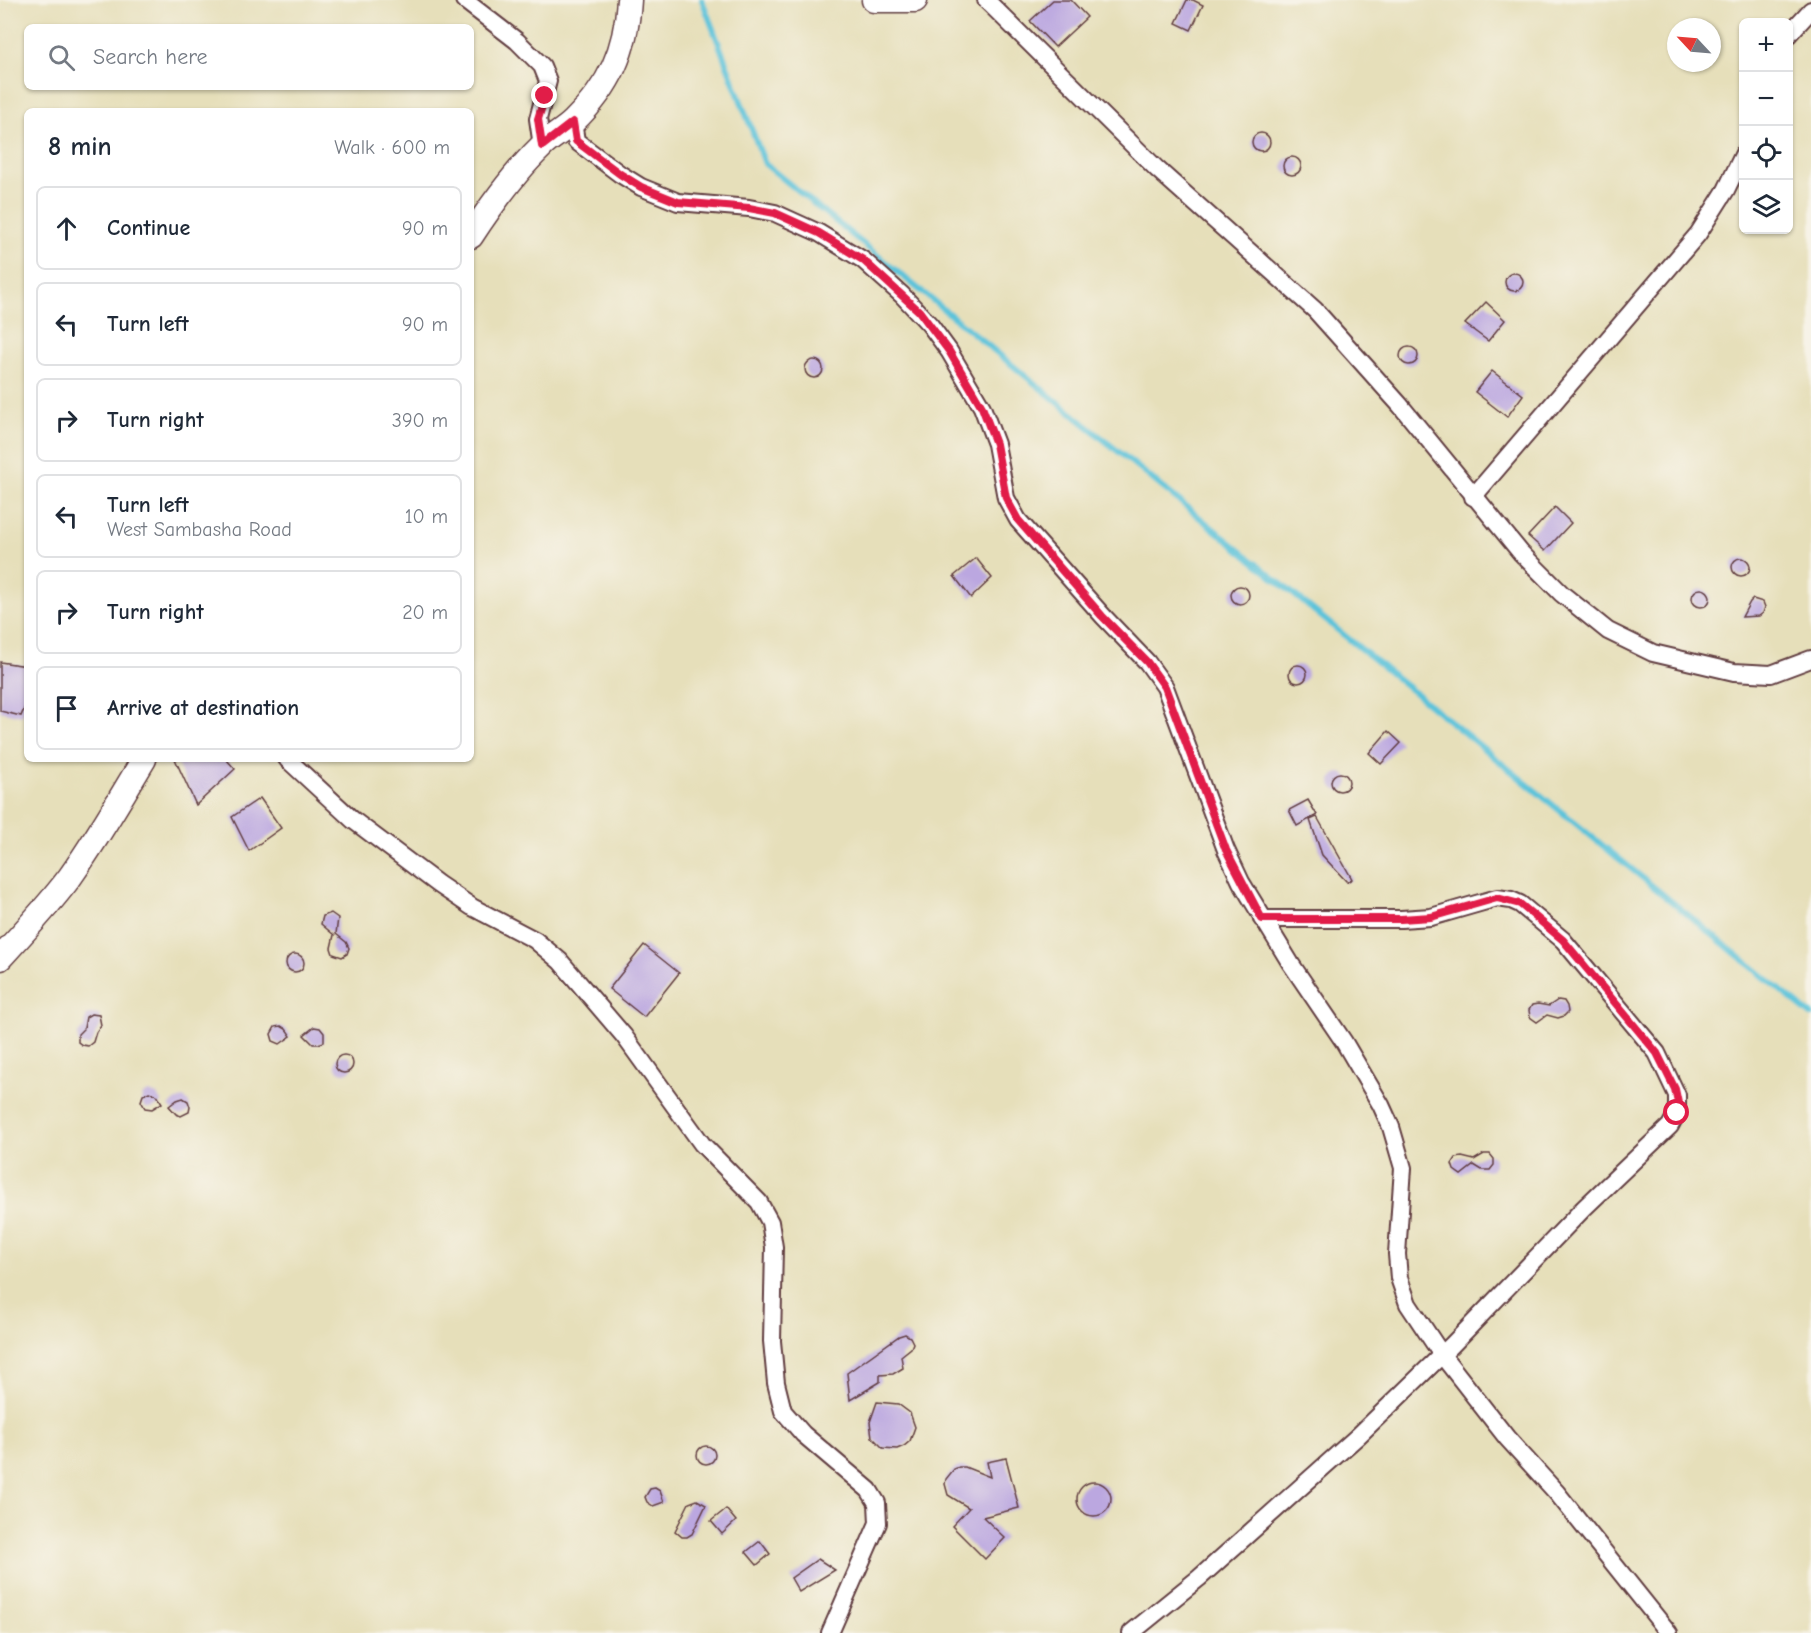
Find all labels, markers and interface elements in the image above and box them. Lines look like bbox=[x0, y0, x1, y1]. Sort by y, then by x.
north arrow bbox=[1667, 18, 1721, 72]
map controls bbox=[1739, 18, 1793, 234]
button: + bbox=[1739, 18, 1793, 72]
search box bbox=[24, 24, 474, 90]
icon: search bbox=[45, 41, 78, 74]
text: Search here bbox=[93, 44, 208, 70]
button: − bbox=[1739, 72, 1793, 126]
route end bbox=[531, 82, 557, 108]
button: locate bbox=[1739, 126, 1793, 180]
text: 8 min bbox=[48, 132, 112, 162]
text: Walk · 600 m bbox=[334, 136, 450, 159]
button: layers bbox=[1739, 180, 1793, 234]
icon: ahead bbox=[50, 212, 83, 245]
text: Continue bbox=[107, 215, 190, 241]
text: 90 m bbox=[402, 217, 448, 240]
icon: left bbox=[50, 308, 83, 341]
text: Turn left bbox=[107, 311, 189, 337]
text: 90 m bbox=[402, 313, 448, 336]
icon: right bbox=[50, 404, 83, 437]
text: Turn right bbox=[107, 407, 204, 433]
text: 390 m bbox=[392, 409, 448, 432]
text: Turn left bbox=[107, 492, 189, 518]
icon: left bbox=[50, 500, 83, 533]
text: 10 m bbox=[405, 505, 448, 528]
text: West Sambasha Road bbox=[107, 518, 292, 541]
icon: right bbox=[50, 596, 83, 629]
text: Turn right bbox=[107, 599, 204, 625]
text: 20 m bbox=[402, 601, 448, 624]
icon: arrive bbox=[50, 692, 83, 725]
text: Arrive at destination bbox=[107, 695, 299, 721]
route start bbox=[1663, 1099, 1689, 1125]

